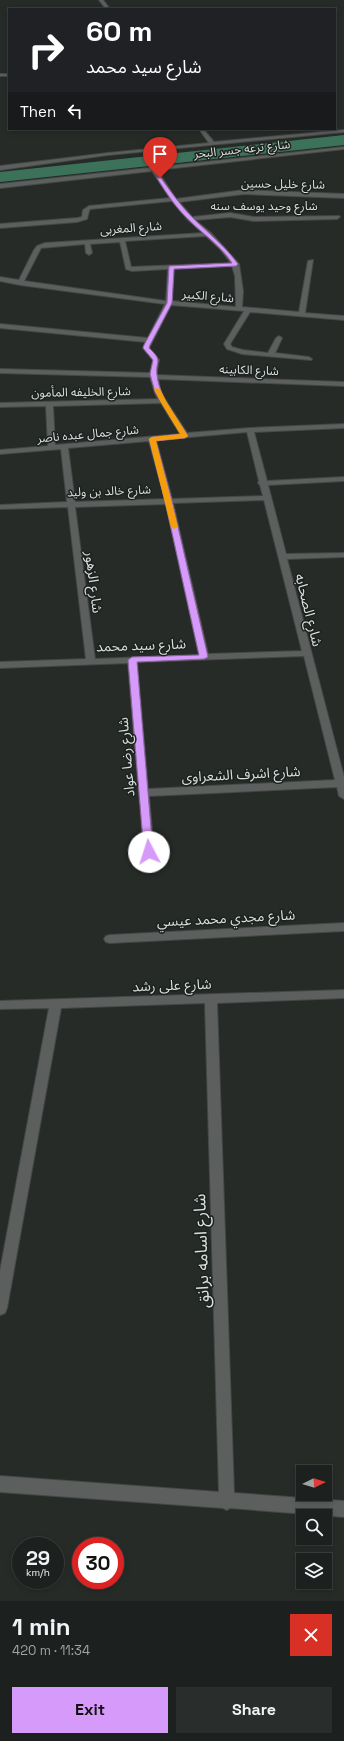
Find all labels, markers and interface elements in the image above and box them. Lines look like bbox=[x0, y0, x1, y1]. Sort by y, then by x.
text: 60 m bbox=[86, 13, 152, 49]
icon: right bbox=[20, 24, 72, 76]
text: شارع سيد محمد bbox=[86, 55, 202, 78]
icon: left bbox=[64, 100, 86, 122]
text: Then bbox=[20, 102, 56, 121]
street label: شارع ترعه جسر البحر bbox=[192, 136, 291, 163]
pin bbox=[143, 137, 177, 178]
icon: arrive bbox=[149, 143, 171, 165]
street label: شارع خليل حسين bbox=[241, 175, 325, 194]
street label: شارع وحيد يوسف سنه bbox=[210, 198, 318, 215]
street label: شارع المغربى bbox=[99, 218, 163, 239]
street label: شارع الكبير bbox=[180, 286, 235, 307]
street label: شارع الكابينه bbox=[219, 361, 279, 380]
street label: شارع الخليفه المأمون bbox=[31, 383, 131, 402]
street label: شارع جمال عبده ناصر bbox=[35, 422, 140, 448]
street label: شارع خالد بن وليد bbox=[67, 482, 151, 501]
street label: شارع الزهور bbox=[79, 549, 107, 614]
street label: شارع الصحابه bbox=[289, 572, 327, 649]
street label: شارع سيد محمد bbox=[96, 634, 186, 658]
street label: شارع رضا عواد bbox=[114, 716, 140, 797]
street label: شارع اشرف الشعراوى bbox=[181, 762, 301, 788]
position arrow bbox=[128, 831, 170, 873]
street label: شارع مجدي محمد عيسي bbox=[156, 905, 296, 933]
street label: شارع على رشد bbox=[132, 975, 212, 997]
street label: شارع اسامه برانق bbox=[188, 1193, 216, 1309]
north arrow bbox=[296, 1465, 332, 1501]
map controls bbox=[296, 1465, 332, 1589]
button: search bbox=[296, 1509, 332, 1545]
speed limit sign: 30 bbox=[72, 1537, 124, 1589]
text: 29 bbox=[26, 1545, 50, 1571]
button: layers bbox=[296, 1553, 332, 1589]
text: km/h bbox=[26, 1566, 50, 1579]
text: 1 min bbox=[12, 1611, 71, 1642]
button: close bbox=[290, 1614, 332, 1656]
text: 420 m · 11:34 bbox=[12, 1642, 90, 1659]
button: Exit bbox=[12, 1687, 168, 1733]
button: Share bbox=[176, 1687, 332, 1733]

